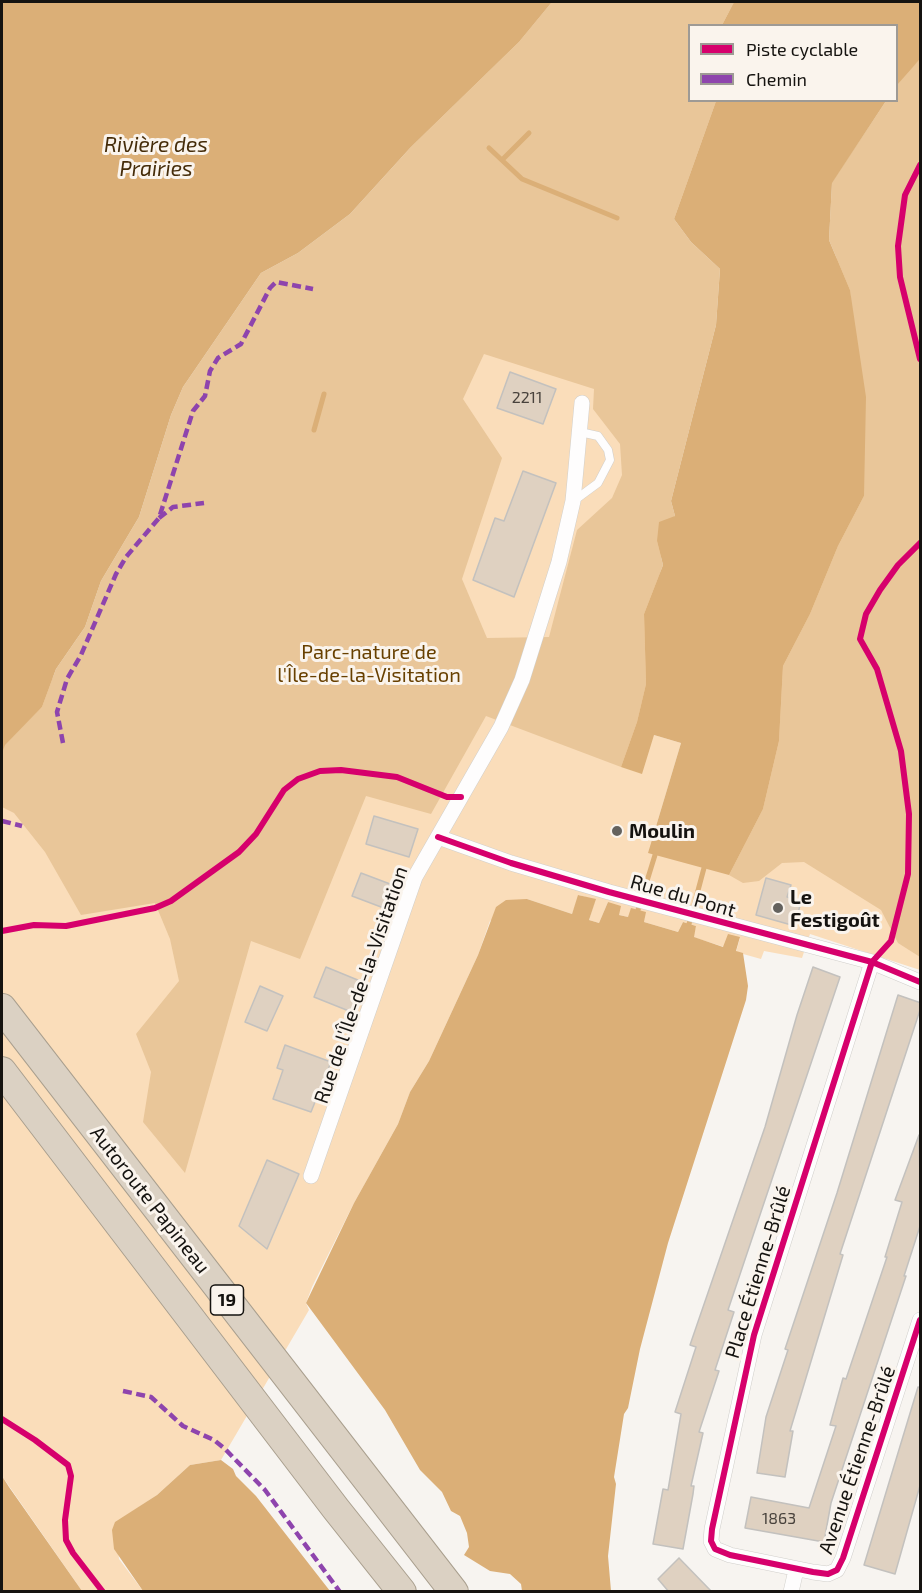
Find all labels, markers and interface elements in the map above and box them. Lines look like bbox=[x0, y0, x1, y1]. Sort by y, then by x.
legend bbox=[688, 24, 898, 102]
text: Piste cyclable bbox=[746, 38, 858, 60]
text: Chemin bbox=[746, 68, 807, 90]
water label: Rivière des Prairies bbox=[104, 132, 208, 182]
house number: 2211 bbox=[512, 388, 542, 408]
park label: Parc-nature de l'Île-de-la-Visitation bbox=[277, 640, 461, 687]
place label: Moulin bbox=[629, 819, 695, 843]
marker: Moulin bbox=[610, 824, 624, 838]
street label: Rue de l'Île-de-la-Visitation bbox=[309, 863, 413, 1107]
street label: Rue du Pont bbox=[628, 870, 738, 922]
place label: Le Festigoût bbox=[790, 885, 880, 932]
marker: Le Festigoût bbox=[771, 901, 785, 915]
street label: Autoroute Papineau bbox=[85, 1122, 215, 1278]
street label: Place Étienne-Brûlé bbox=[720, 1183, 796, 1361]
road number: 19 bbox=[210, 1285, 244, 1315]
street label: Avenue Étienne-Brûlé bbox=[814, 1363, 900, 1557]
house number: 1863 bbox=[762, 1509, 796, 1529]

